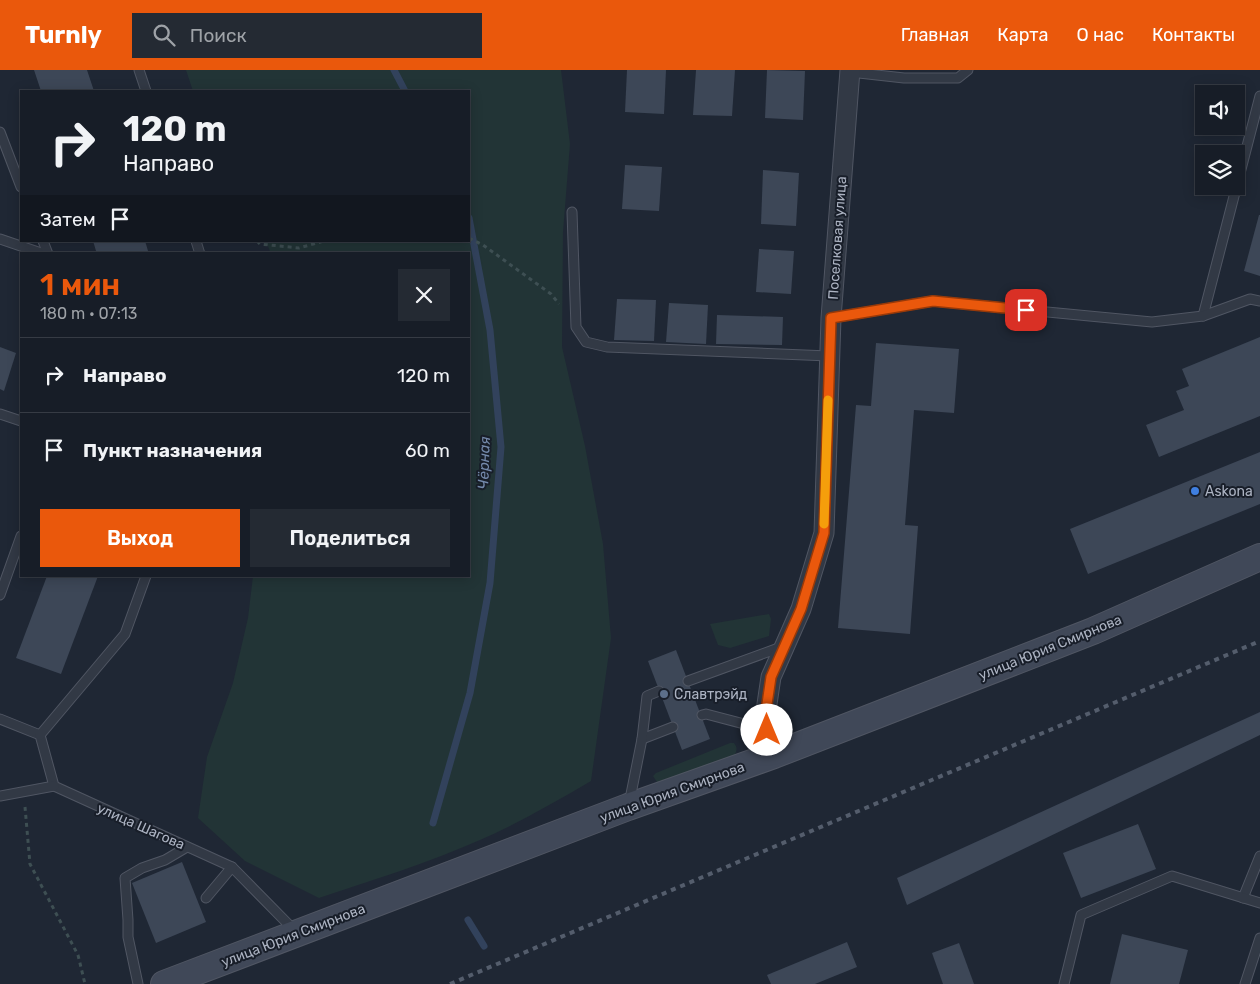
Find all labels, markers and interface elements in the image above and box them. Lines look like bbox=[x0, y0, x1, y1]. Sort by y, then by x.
search box bbox=[132, 13, 482, 58]
text: Turnly bbox=[25, 21, 102, 49]
icon: search bbox=[150, 21, 178, 49]
text: Поиск bbox=[190, 24, 247, 47]
text: Главная bbox=[901, 24, 969, 46]
text: Карта bbox=[997, 24, 1049, 46]
text: О нас bbox=[1077, 24, 1124, 46]
text: Контакты bbox=[1152, 24, 1235, 46]
map controls bbox=[1195, 85, 1245, 195]
button: sound bbox=[1195, 85, 1245, 135]
text: 120 m bbox=[123, 108, 226, 150]
icon: right bbox=[40, 110, 105, 175]
button: layers bbox=[1195, 145, 1245, 195]
text: Направо bbox=[123, 150, 214, 177]
street label: Поселковая улица bbox=[825, 176, 850, 300]
icon: arrive bbox=[106, 205, 134, 233]
text: Затем bbox=[40, 208, 96, 231]
text: 1 мин bbox=[40, 267, 120, 303]
button: close bbox=[398, 269, 450, 321]
pin bbox=[1005, 289, 1047, 331]
icon: arrive bbox=[1012, 296, 1040, 324]
text: 180 m · 07:13 bbox=[40, 304, 137, 323]
icon: right bbox=[40, 361, 68, 389]
text: Направо bbox=[83, 364, 167, 387]
text: 120 m bbox=[397, 364, 450, 387]
icon: arrive bbox=[40, 436, 68, 464]
water label: Чёрная bbox=[474, 436, 494, 490]
text: Пункт назначения bbox=[83, 439, 262, 462]
text: 60 m bbox=[405, 439, 450, 462]
place label: Askona bbox=[1205, 483, 1253, 500]
marker: Askona bbox=[1189, 485, 1201, 497]
button: Выход bbox=[40, 509, 240, 567]
button: Поделиться bbox=[250, 509, 450, 567]
street label: улица Юрия Смирнова bbox=[976, 611, 1124, 684]
place label: Славтрэйд bbox=[674, 686, 747, 703]
marker: Славтрэйд bbox=[658, 688, 670, 700]
position arrow bbox=[740, 703, 792, 755]
street label: улица Юрия Смирнова bbox=[597, 758, 747, 827]
street label: улица Шагова bbox=[94, 800, 187, 853]
street label: улица Юрия Смирнова bbox=[219, 900, 368, 971]

